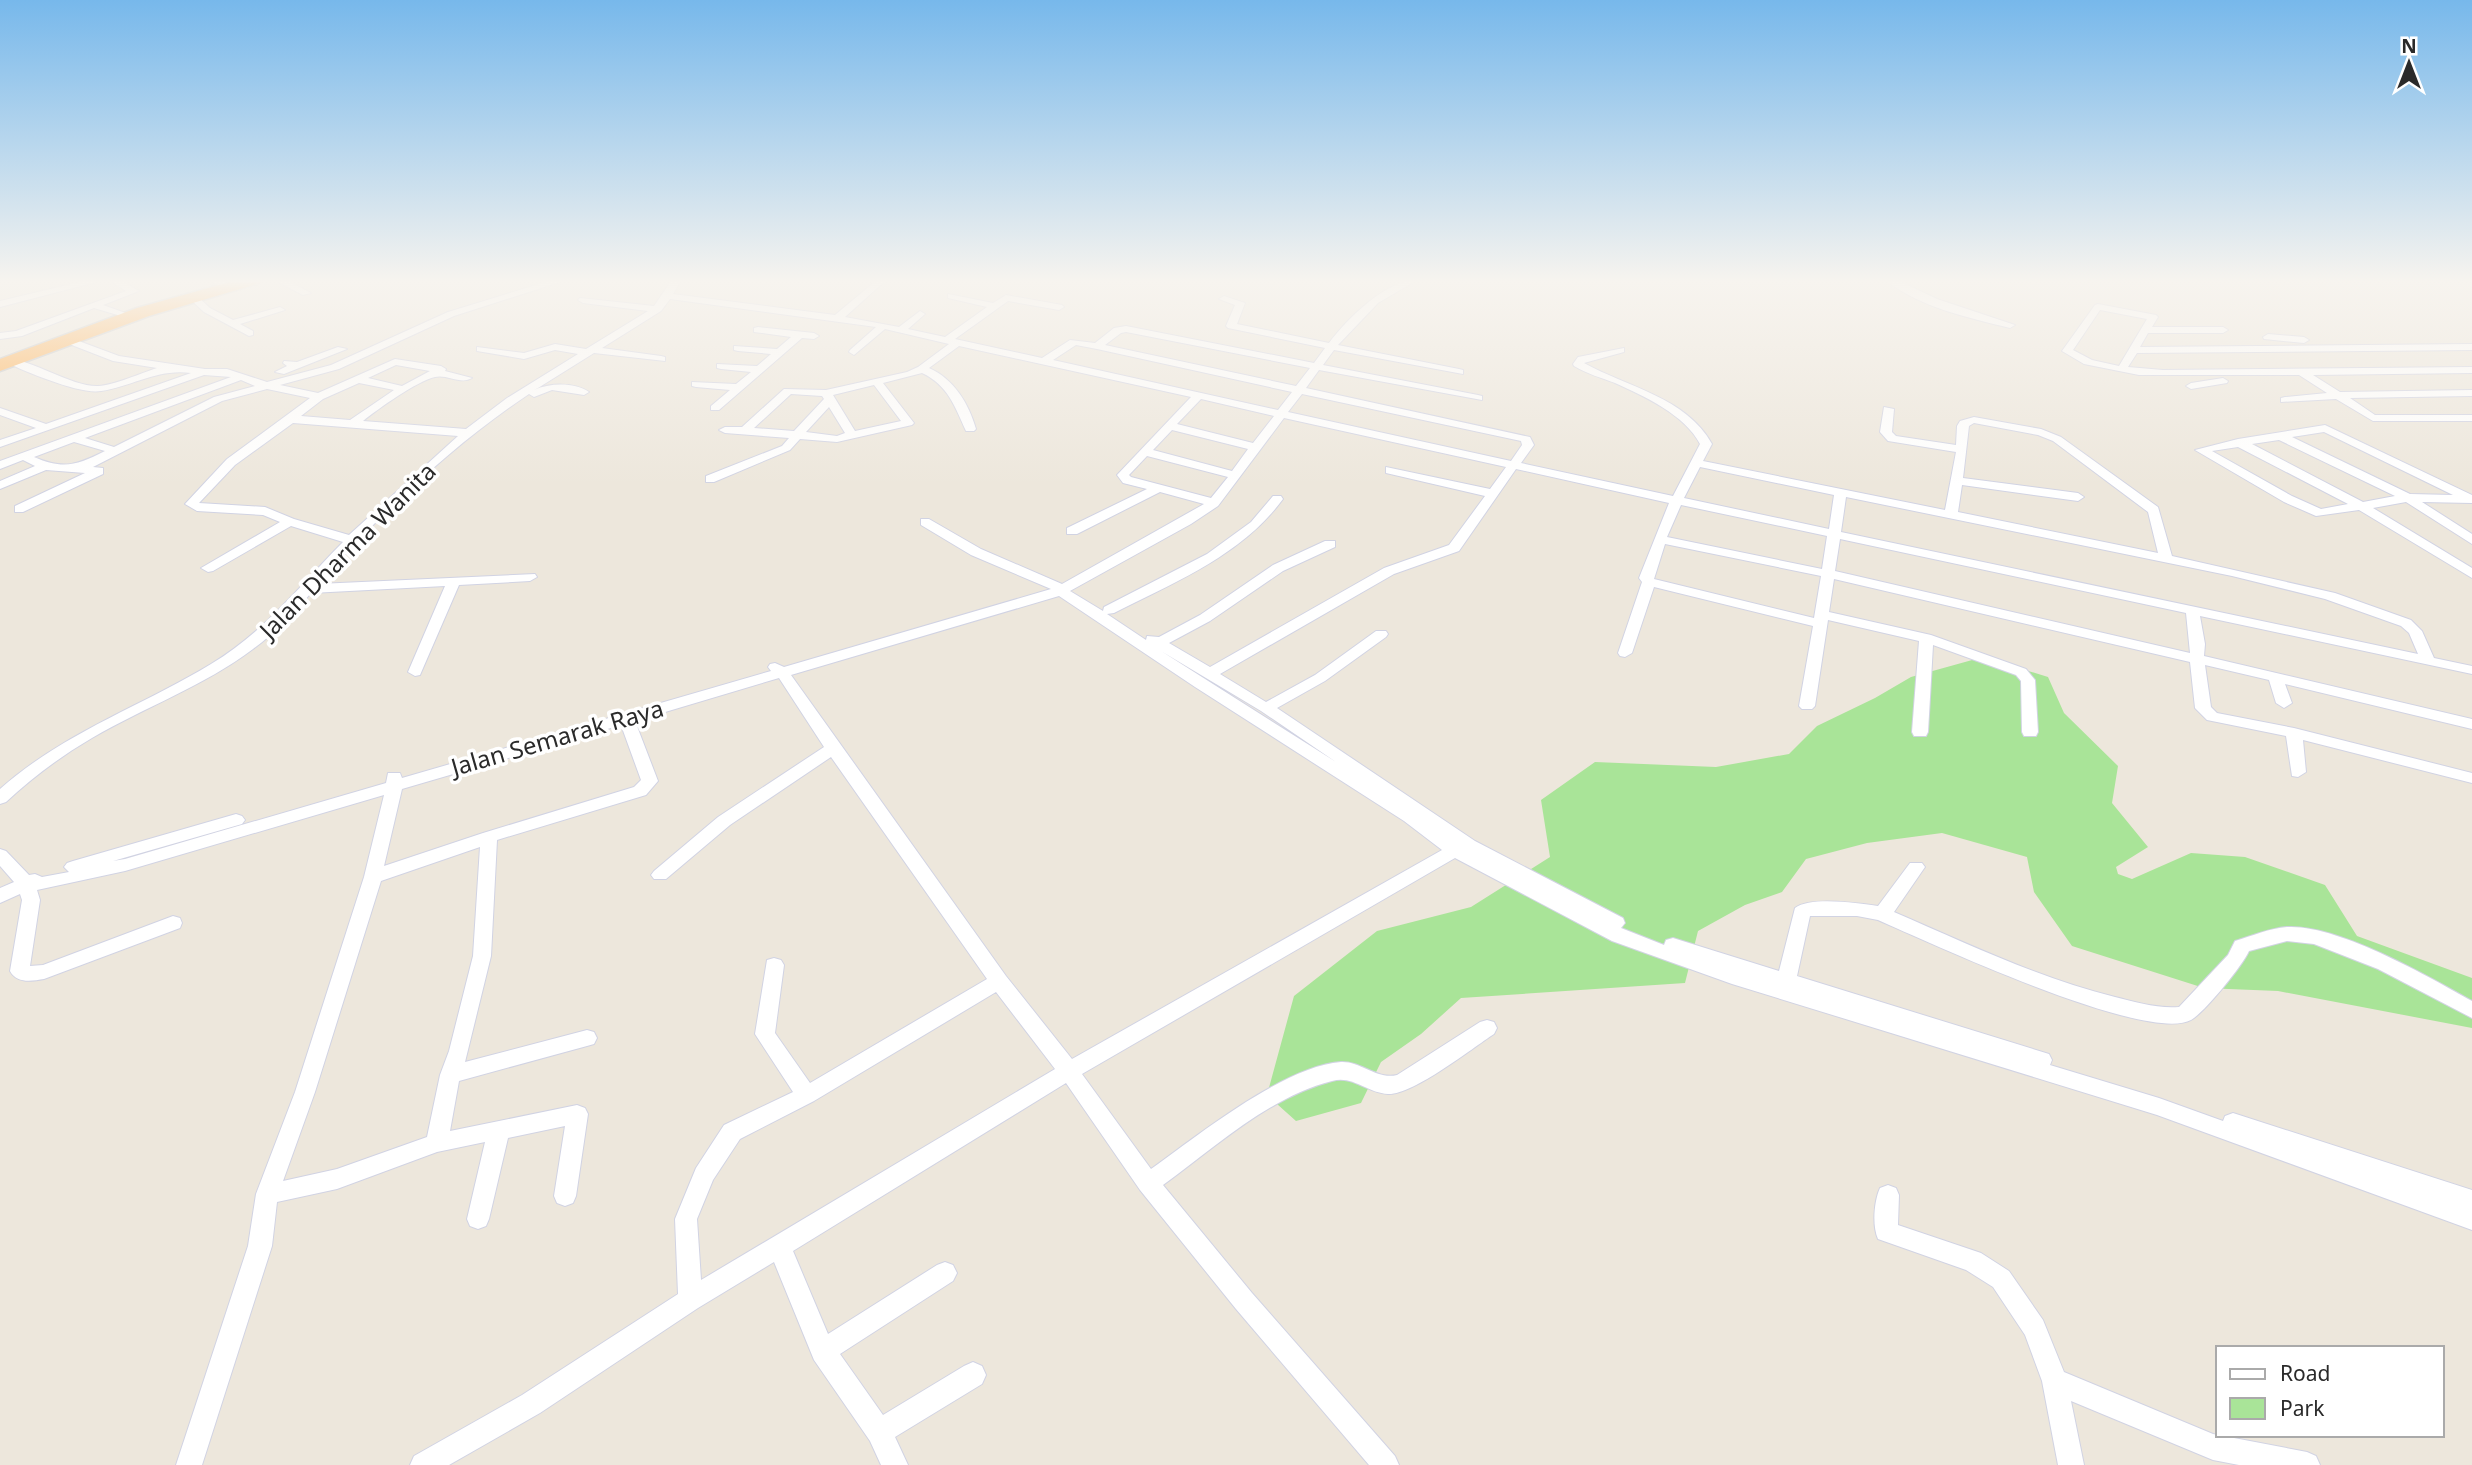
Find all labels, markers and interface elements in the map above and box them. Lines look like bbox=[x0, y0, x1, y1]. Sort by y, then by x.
north arrow bbox=[2374, 28, 2444, 98]
text: N bbox=[2401, 33, 2417, 59]
street label: Jalan Dharma Wanita bbox=[250, 455, 442, 647]
street label: Jalan Semarak Raya bbox=[445, 691, 667, 784]
legend bbox=[2216, 1346, 2444, 1437]
text: Road bbox=[2280, 1359, 2330, 1387]
text: Park bbox=[2280, 1394, 2325, 1422]

